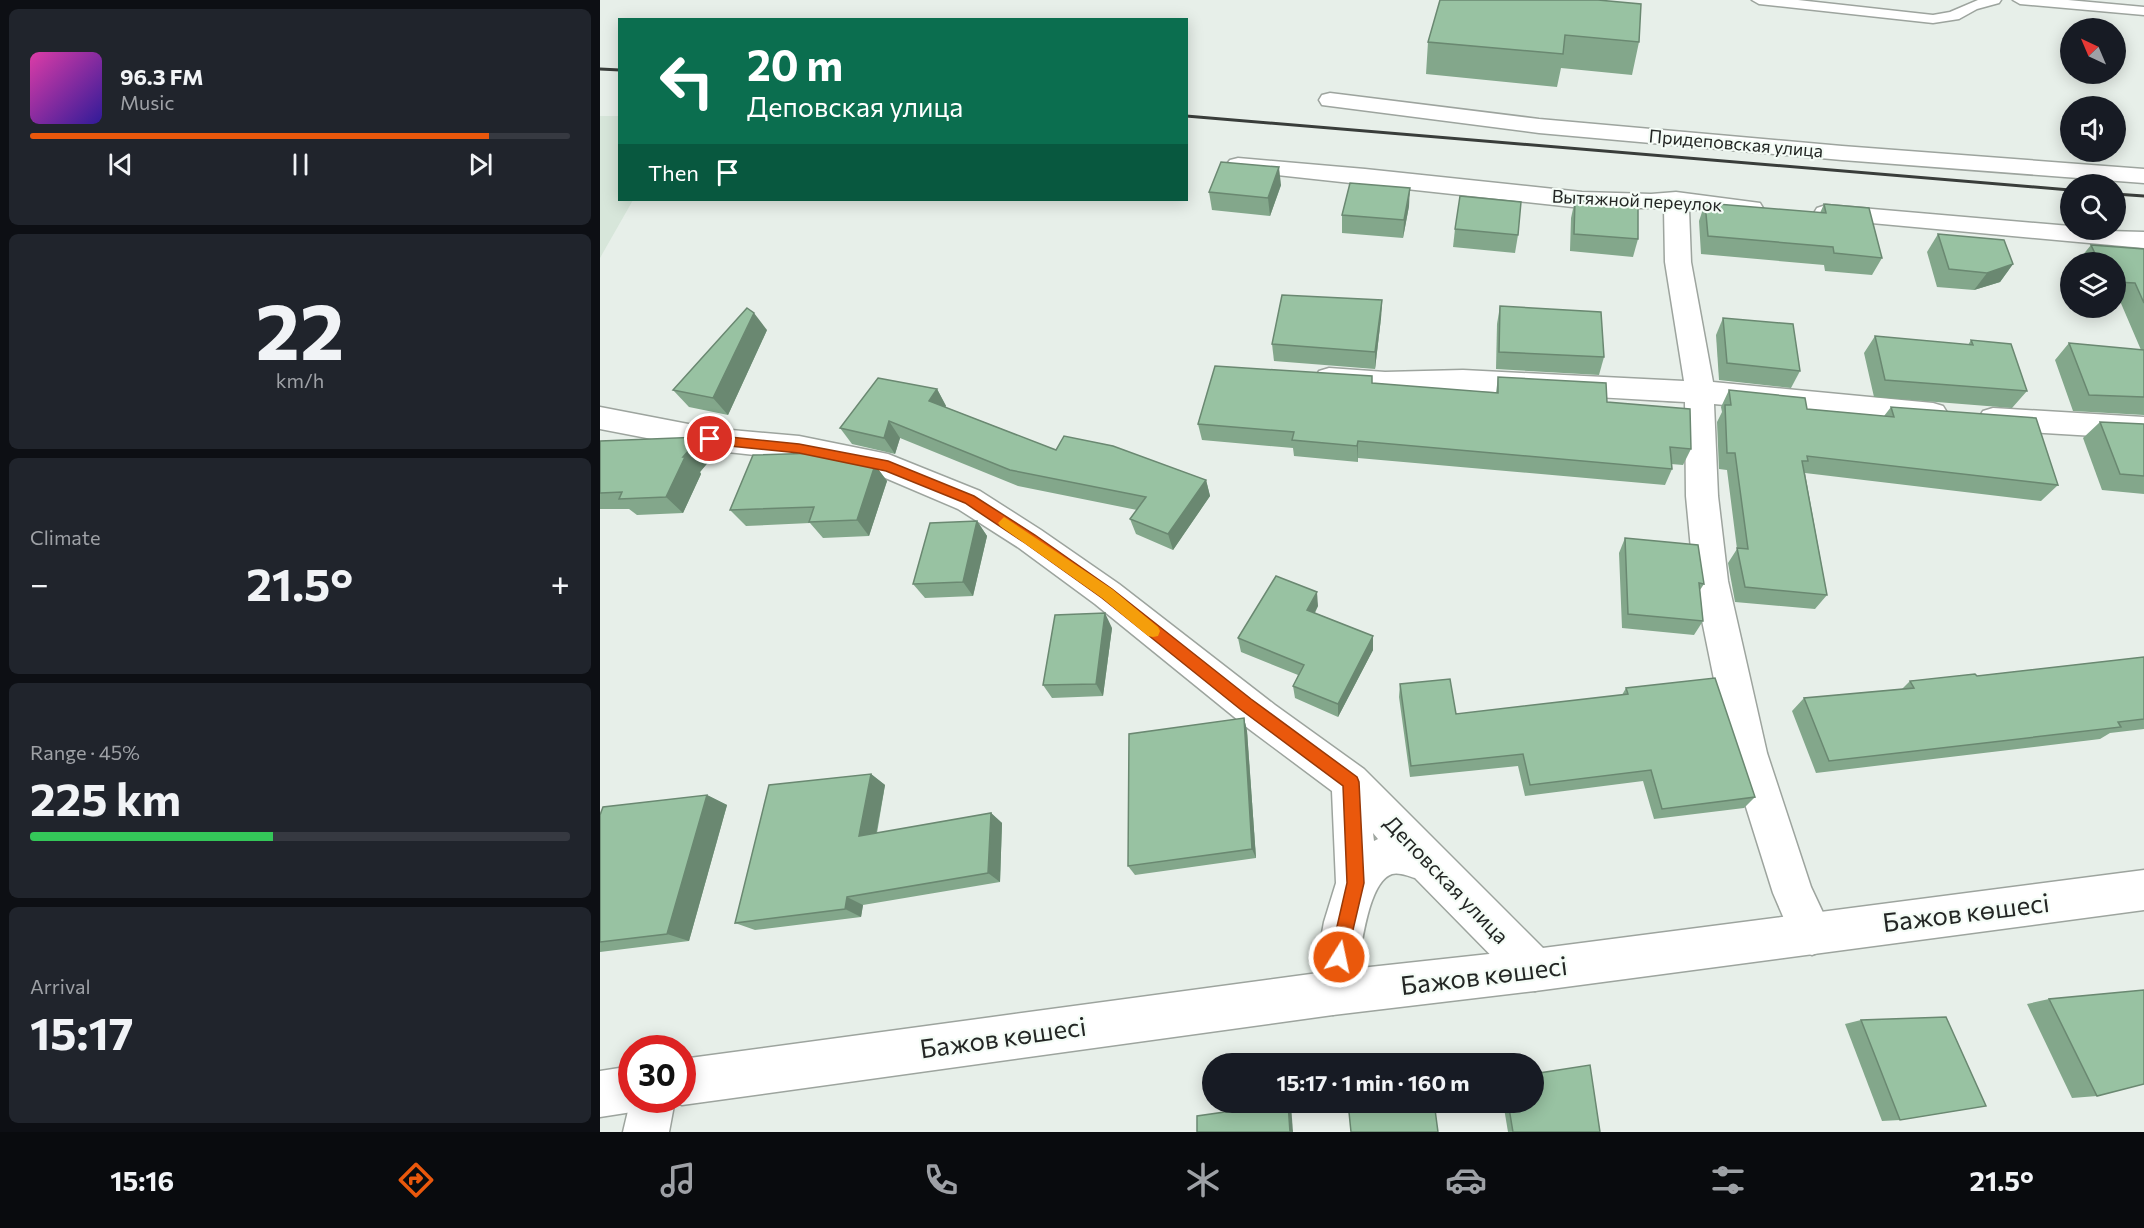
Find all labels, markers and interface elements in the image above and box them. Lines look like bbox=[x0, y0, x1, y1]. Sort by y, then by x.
north arrow bbox=[2060, 18, 2126, 84]
map controls bbox=[2060, 18, 2126, 318]
text: 20 m bbox=[747, 38, 843, 90]
icon: left bbox=[648, 42, 726, 120]
text: 96.3 FM bbox=[120, 63, 204, 90]
text: Music bbox=[120, 90, 174, 114]
text: Деповская улица bbox=[747, 90, 963, 123]
button: sound bbox=[2060, 96, 2126, 162]
street label: Придеповская улица bbox=[1648, 124, 1824, 162]
icon: previous bbox=[104, 148, 137, 181]
icon: pause bbox=[284, 148, 317, 181]
icon: next bbox=[464, 148, 497, 181]
icon: arrive bbox=[711, 156, 744, 189]
text: Then bbox=[648, 159, 699, 186]
button: search bbox=[2060, 174, 2126, 240]
street label: Вытяжной переулок bbox=[1551, 185, 1723, 215]
button: layers bbox=[2060, 252, 2126, 318]
text: 22 bbox=[256, 281, 344, 376]
text: km/h bbox=[276, 368, 324, 392]
pin bbox=[684, 413, 735, 464]
icon: arrive bbox=[693, 422, 726, 455]
text: Climate bbox=[30, 525, 100, 549]
text: 21.5° bbox=[246, 555, 353, 610]
text: − bbox=[30, 562, 49, 603]
text: + bbox=[551, 562, 570, 603]
text: Range · 45% bbox=[30, 740, 140, 764]
text: 225 km bbox=[30, 770, 181, 825]
street label: Деповская улица bbox=[1380, 810, 1514, 948]
street label: Бажов көшесі bbox=[1881, 886, 2051, 937]
position arrow bbox=[1307, 925, 1371, 989]
street label: Бажов көшесі bbox=[1399, 949, 1569, 1000]
text: Arrival bbox=[30, 974, 91, 998]
text: 15:17 bbox=[30, 1004, 134, 1059]
street label: Бажов көшесі bbox=[918, 1009, 1088, 1064]
speed limit sign: 30 bbox=[618, 1035, 696, 1113]
text: 15:17 · 1 min · 160 m bbox=[1277, 1069, 1469, 1096]
icon: directions bbox=[395, 1159, 437, 1201]
icon: music bbox=[657, 1159, 699, 1201]
icon: phone bbox=[920, 1159, 962, 1201]
icon: climate bbox=[1182, 1159, 1224, 1201]
icon: car bbox=[1445, 1159, 1487, 1201]
icon: filters bbox=[1707, 1159, 1749, 1201]
text: 15:16 bbox=[110, 1164, 174, 1197]
text: 21.5° bbox=[1970, 1164, 2034, 1197]

